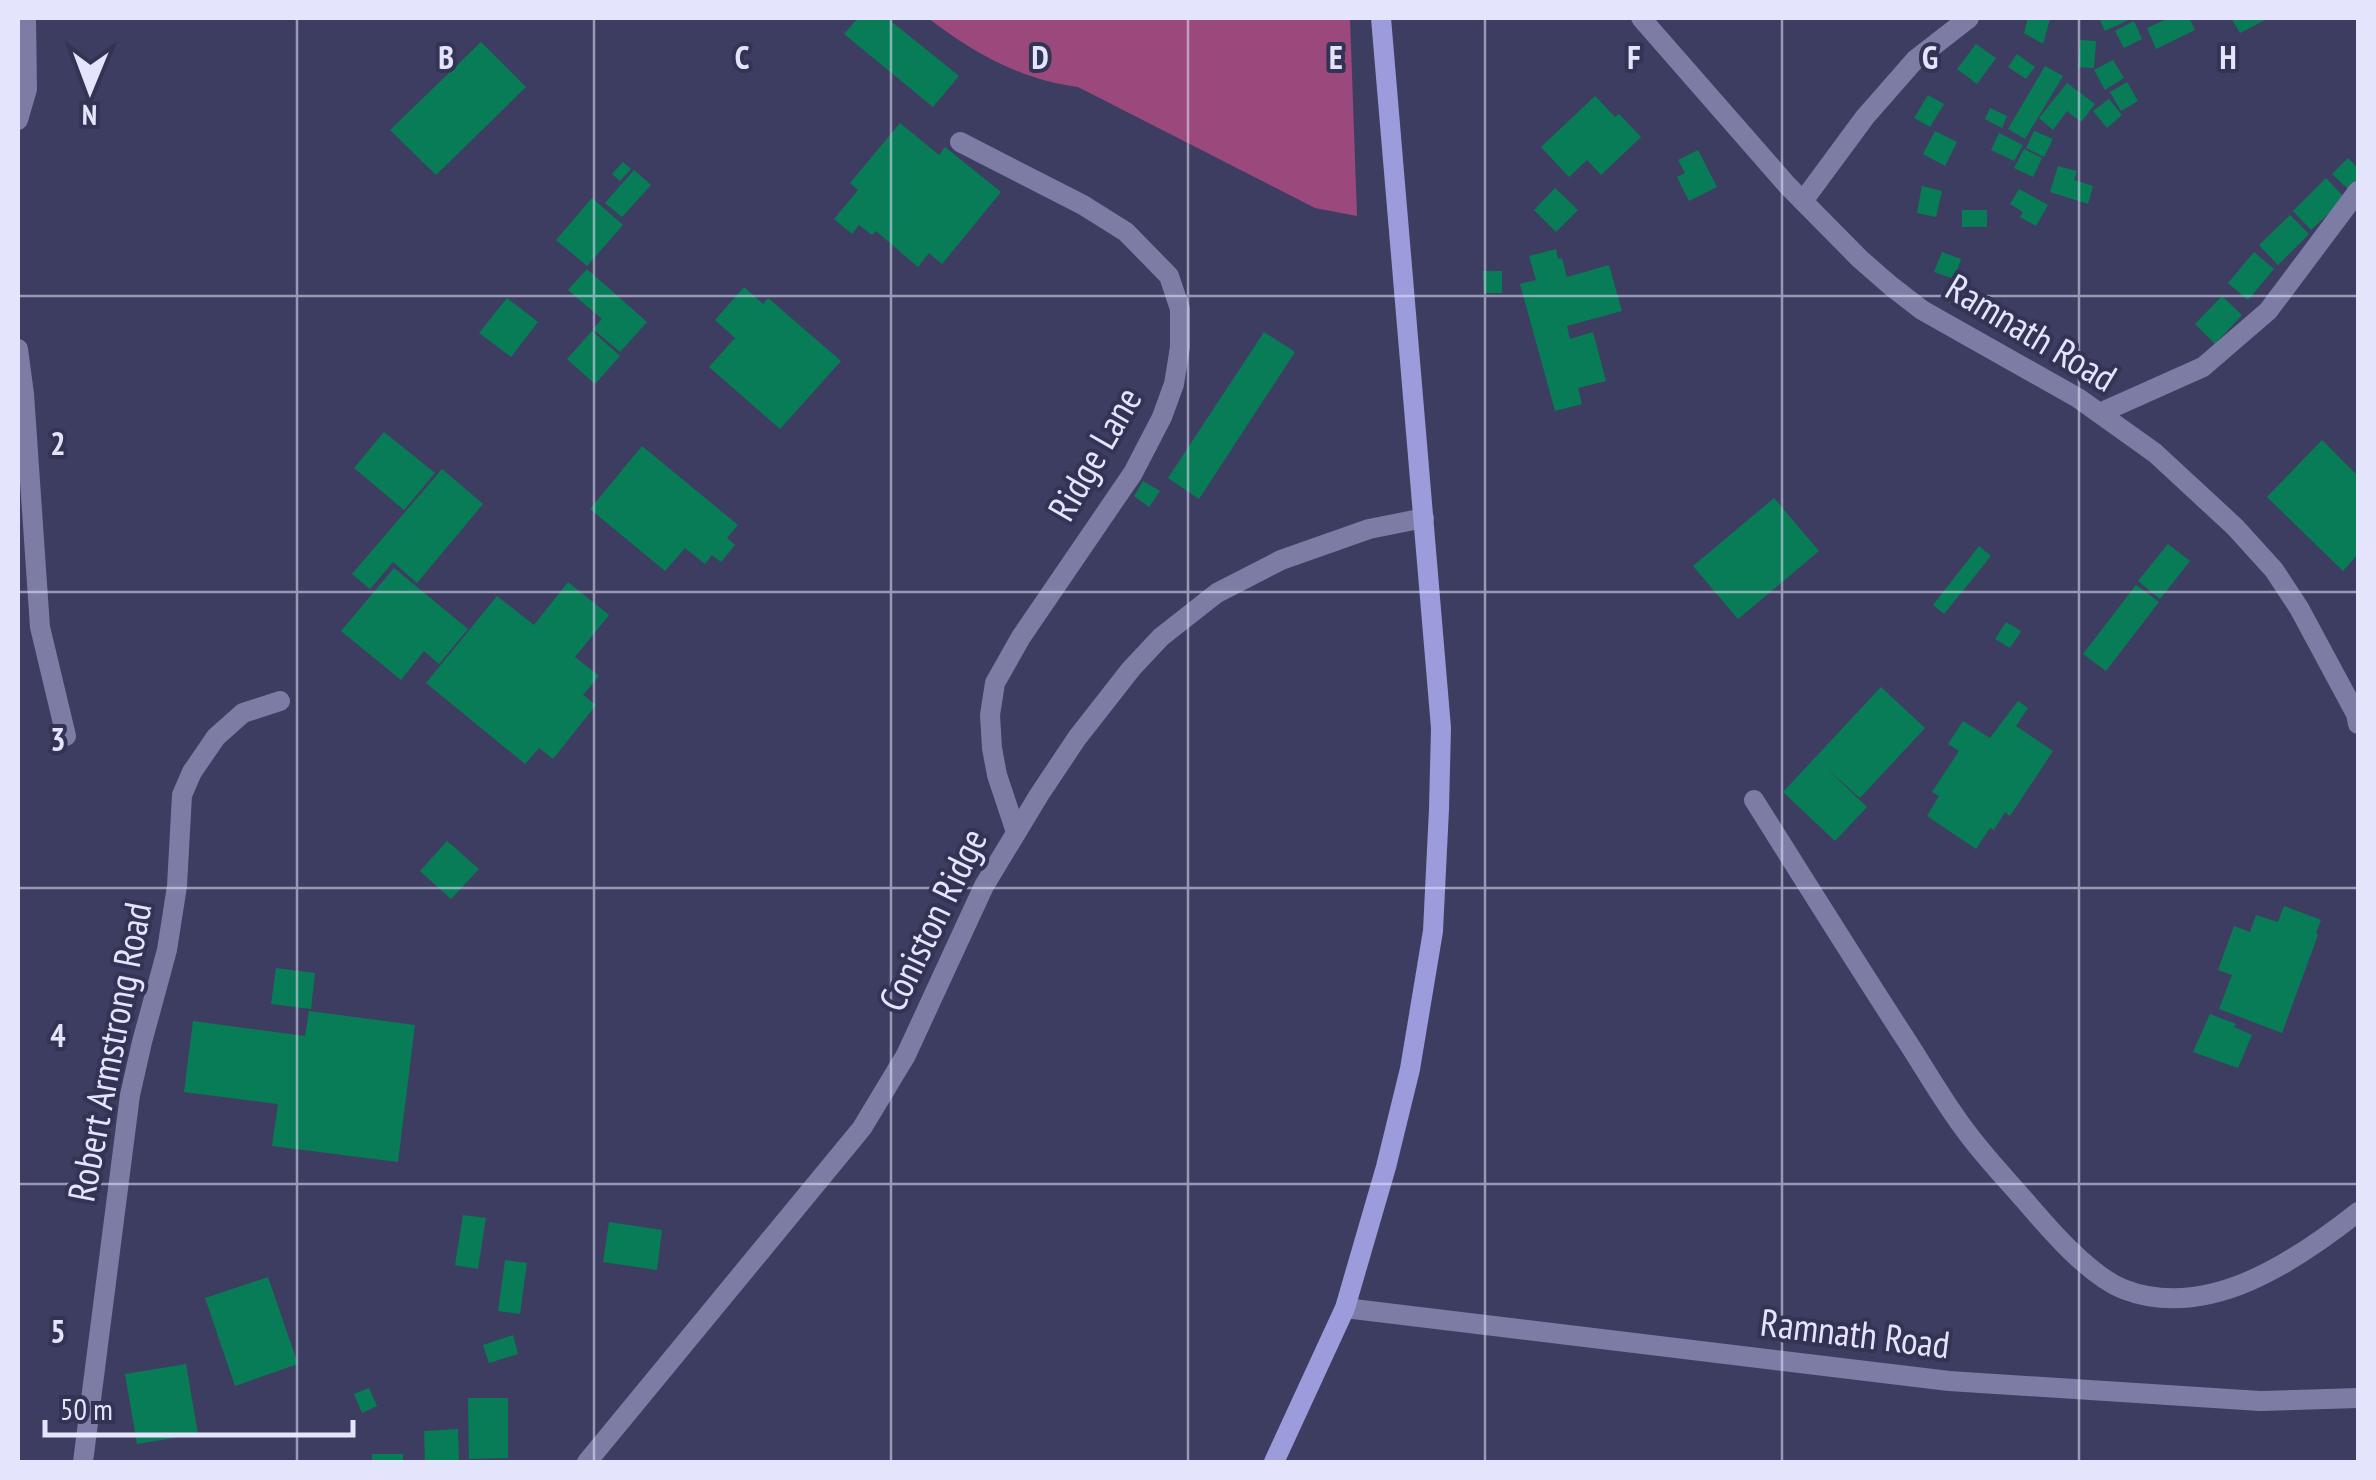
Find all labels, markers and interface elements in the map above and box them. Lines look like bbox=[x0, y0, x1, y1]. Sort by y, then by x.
text: B bbox=[438, 36, 454, 78]
text: C bbox=[735, 36, 750, 78]
text: D bbox=[1031, 36, 1049, 78]
text: E bbox=[1329, 36, 1343, 78]
text: F bbox=[1627, 36, 1641, 78]
text: G bbox=[1922, 36, 1938, 78]
text: H bbox=[2219, 36, 2237, 78]
north arrow bbox=[40, 40, 140, 140]
text: N bbox=[82, 97, 97, 134]
street label: Ramnath Road bbox=[1938, 262, 2126, 402]
street label: Ridge Lane bbox=[1036, 378, 1151, 529]
text: 2 bbox=[50, 422, 66, 464]
text: 3 bbox=[50, 718, 66, 760]
street label: Coniston Ridge bbox=[866, 820, 997, 1019]
street label: Robert Armstrong Road bbox=[56, 898, 162, 1205]
text: 4 bbox=[50, 1014, 66, 1056]
street label: Ramnath Road bbox=[1758, 1297, 1953, 1368]
text: 5 bbox=[50, 1310, 66, 1352]
scale bar bbox=[45, 1375, 352, 1437]
text: 50 m bbox=[60, 1389, 113, 1428]

